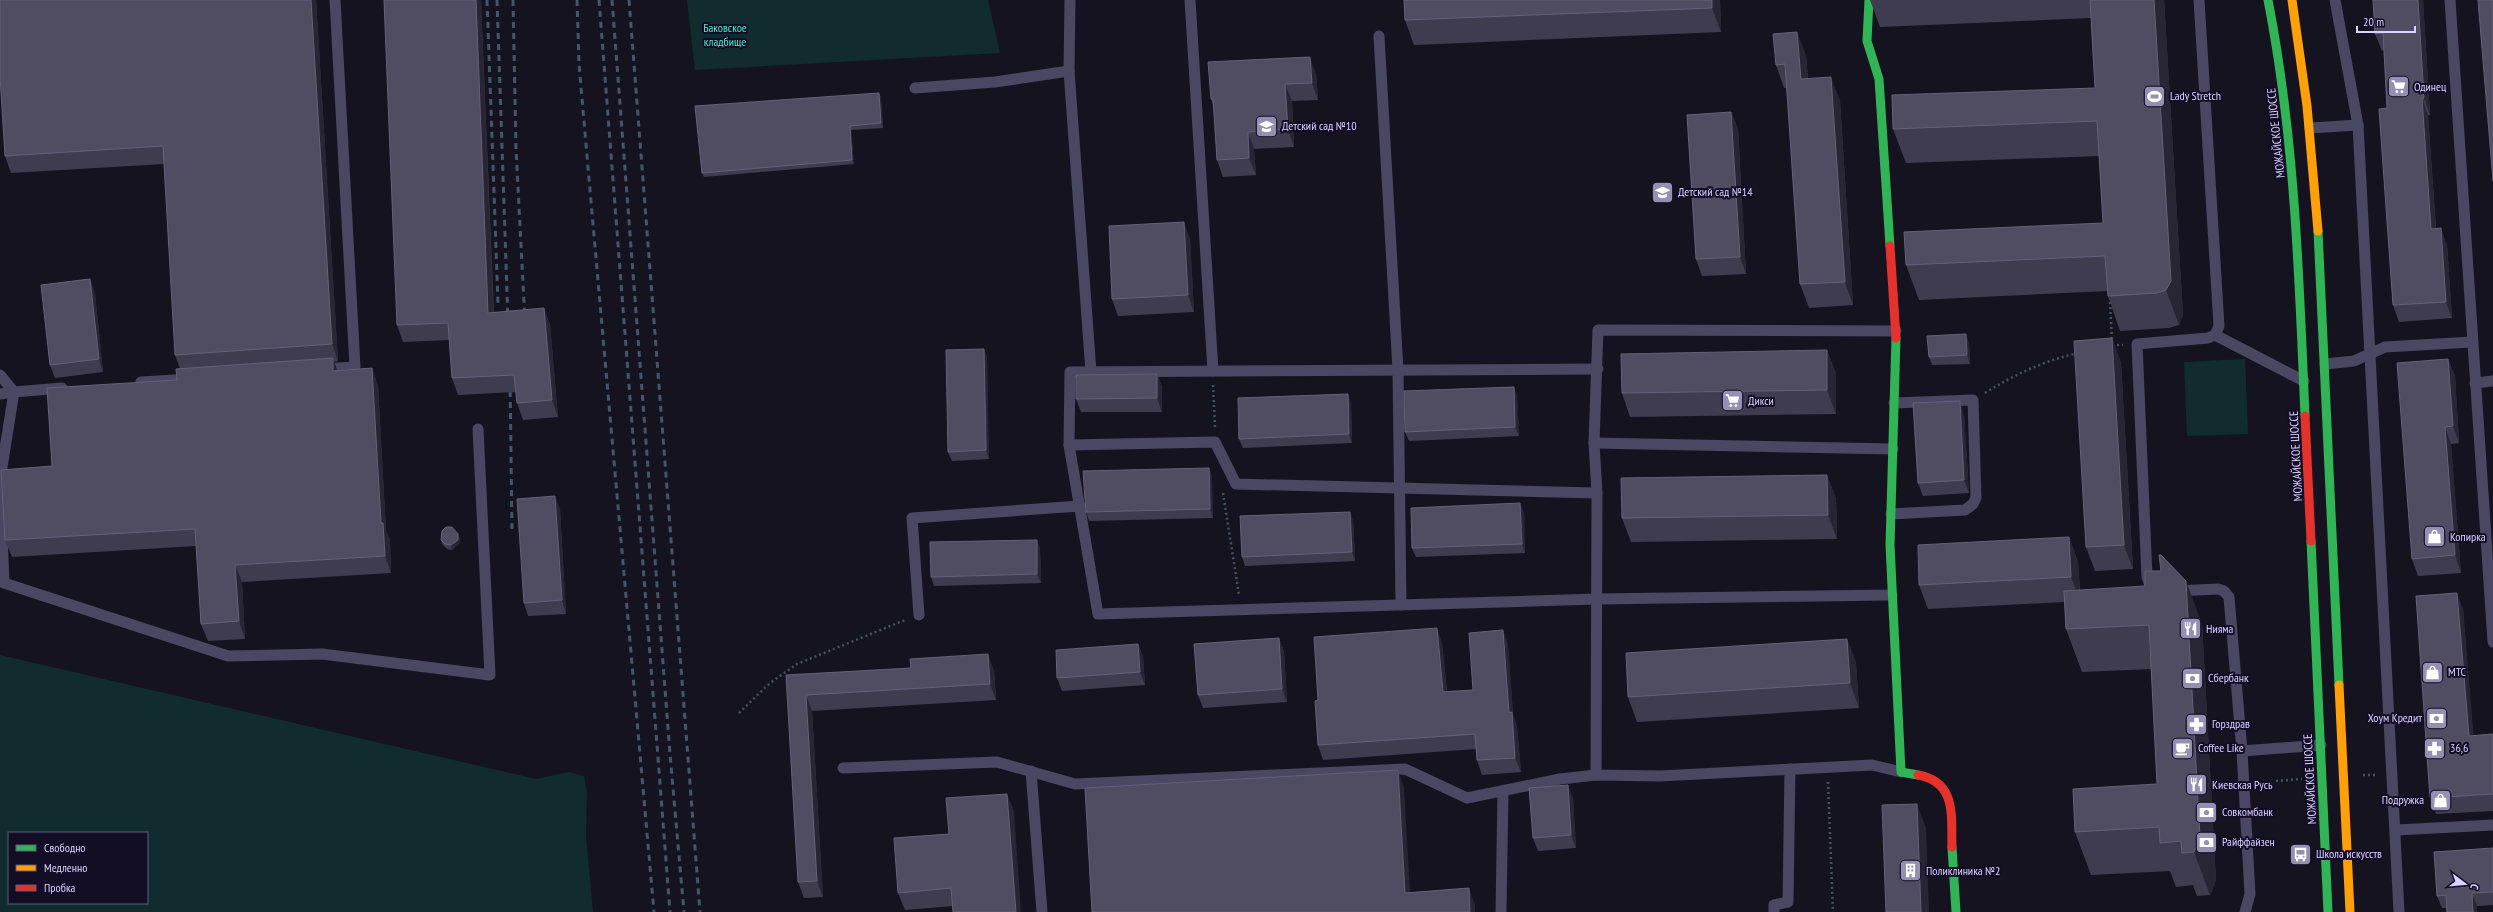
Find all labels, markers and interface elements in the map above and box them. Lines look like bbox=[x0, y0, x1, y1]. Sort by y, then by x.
scale bar bbox=[2357, 8, 2415, 34]
text: 20 m bbox=[2363, 14, 2384, 29]
park label: Баковское кладбище bbox=[703, 20, 747, 49]
supermarket icon: Одинец bbox=[2385, 74, 2411, 100]
place label: Одинец bbox=[2414, 79, 2447, 94]
sports icon: Lady Stretch bbox=[2142, 83, 2168, 109]
street label: МОЖАЙСКОЕ ШОССЕ bbox=[2263, 87, 2288, 179]
place label: Lady Stretch bbox=[2170, 88, 2221, 103]
school or university icon: Детский сад №10 bbox=[1254, 113, 1280, 139]
place label: Детский сад №10 bbox=[1282, 118, 1357, 133]
school or university icon: Детский сад №14 bbox=[1649, 179, 1675, 205]
place label: Детский сад №14 bbox=[1678, 184, 1753, 199]
supermarket icon: Дикси bbox=[1719, 388, 1745, 414]
place label: Дикси bbox=[1748, 393, 1774, 408]
street label: МОЖАЙСКОЕ ШОССЕ bbox=[2286, 410, 2305, 502]
shop icon: Копирка bbox=[2421, 524, 2447, 550]
place label: Копирка bbox=[2450, 529, 2486, 544]
restaurant icon: Нияма bbox=[2177, 616, 2203, 642]
place label: Нияма bbox=[2206, 621, 2234, 636]
shop icon: МТС bbox=[2420, 659, 2446, 685]
place label: МТС bbox=[2448, 664, 2467, 679]
bank icon: Сбербанк bbox=[2179, 665, 2205, 691]
place label: Сбербанк bbox=[2208, 670, 2249, 685]
bank icon: Хоум Кредит bbox=[2424, 705, 2450, 731]
place label: Хоум Кредит bbox=[2368, 710, 2422, 725]
pharmacy icon: Горздрав bbox=[2184, 711, 2210, 737]
place label: Горздрав bbox=[2212, 716, 2250, 731]
street label: МОЖАЙСКОЕ ШОССЕ bbox=[2300, 733, 2319, 825]
cafe icon: Coffee Like bbox=[2170, 735, 2196, 761]
pharmacy icon: 36,6 bbox=[2422, 735, 2448, 761]
place label: Coffee Like bbox=[2198, 740, 2244, 755]
place label: 36,6 bbox=[2450, 740, 2468, 755]
restaurant icon: Киевская Русь bbox=[2184, 772, 2210, 798]
place label: Киевская Русь bbox=[2212, 777, 2273, 792]
shop icon: Подружка bbox=[2427, 787, 2453, 813]
place label: Подружка bbox=[2382, 792, 2424, 807]
bank icon: Совкомбанк bbox=[2193, 799, 2219, 825]
place label: Совкомбанк bbox=[2222, 804, 2273, 819]
bank icon: Райффайзен bbox=[2193, 829, 2219, 855]
legend bbox=[8, 832, 148, 904]
place label: Райффайзен bbox=[2222, 834, 2275, 849]
text: Свободно bbox=[44, 840, 86, 855]
bus stop icon: Школа искусств bbox=[2287, 841, 2313, 867]
place label: Школа искусств bbox=[2316, 846, 2382, 861]
building icon: Поликлиника №2 bbox=[1897, 858, 1923, 884]
text: Медленно bbox=[44, 860, 87, 875]
place label: Поликлиника №2 bbox=[1926, 863, 2000, 878]
north arrow bbox=[2445, 864, 2485, 904]
text: Пробка bbox=[44, 880, 76, 895]
text: С bbox=[2467, 882, 2482, 891]

